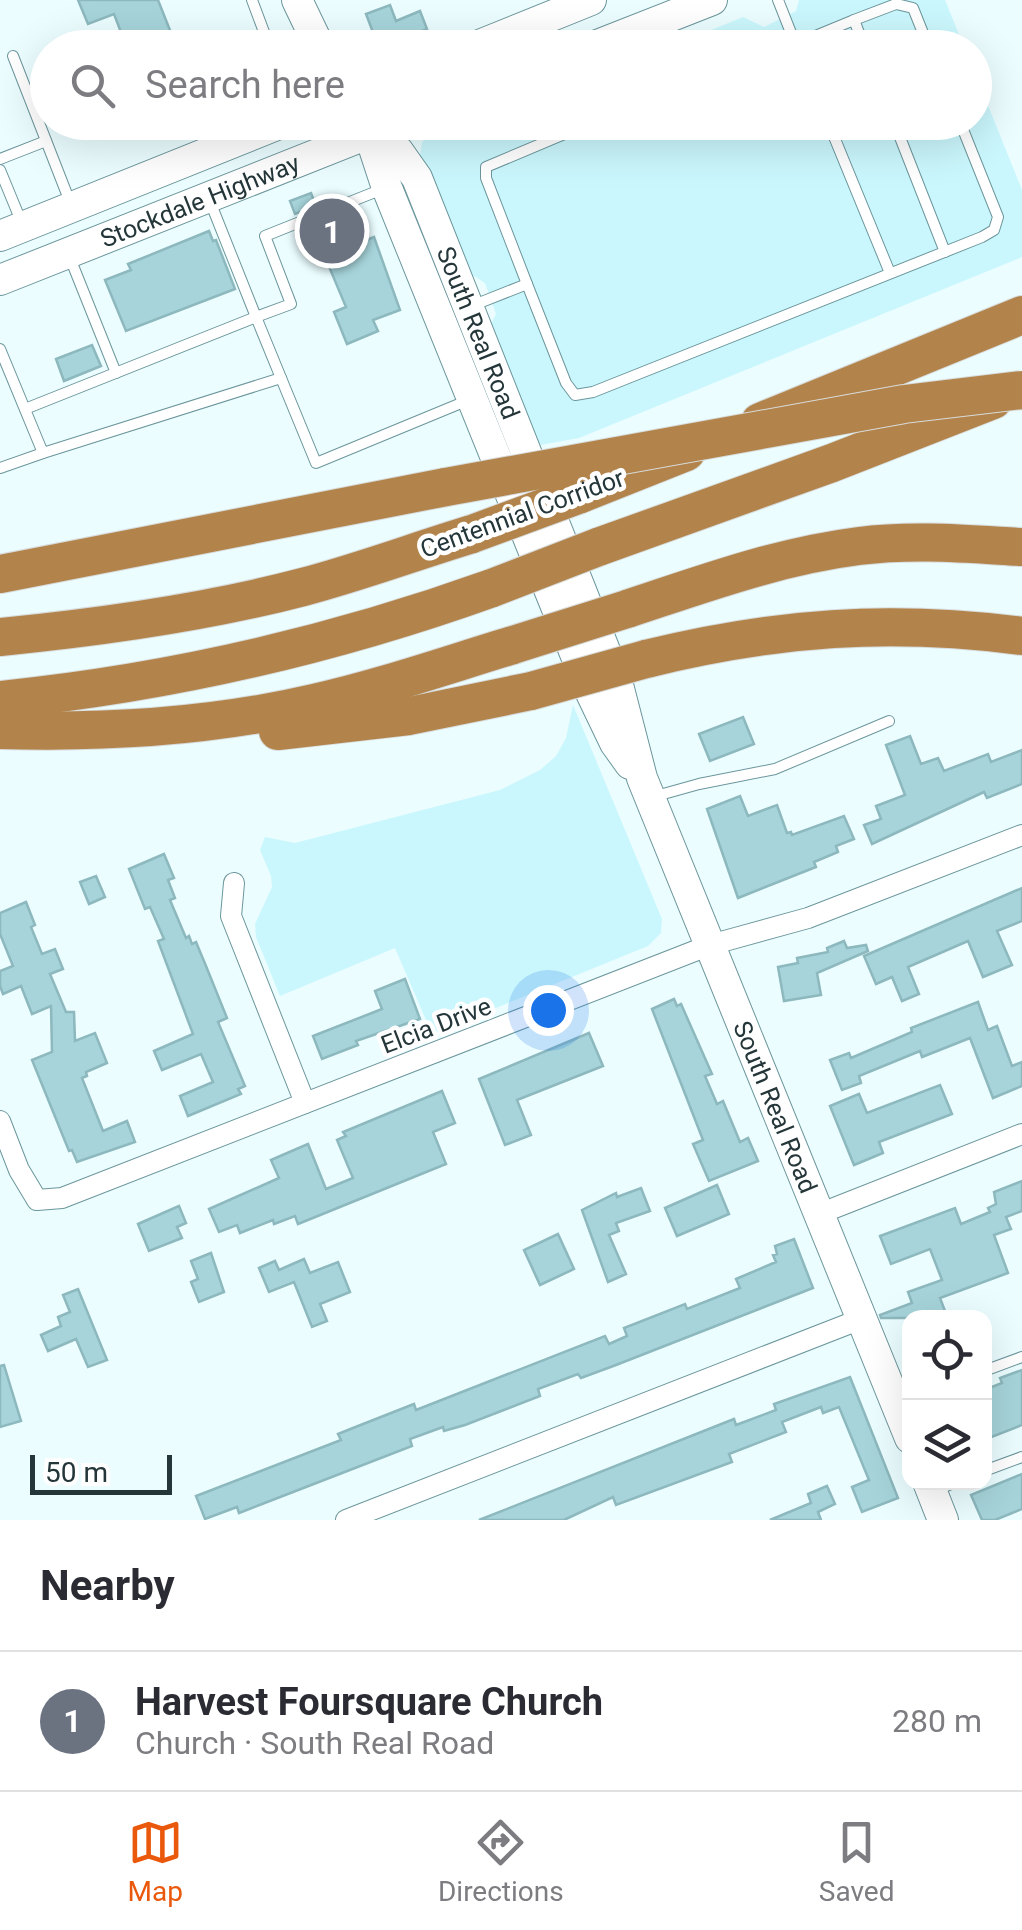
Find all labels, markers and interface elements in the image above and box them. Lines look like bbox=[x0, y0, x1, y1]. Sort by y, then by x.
search box bbox=[30, 30, 992, 140]
icon: search bbox=[65, 58, 120, 113]
text: Search here bbox=[145, 63, 345, 107]
street label: Stockdale Highway bbox=[96, 149, 304, 254]
pin: 1 bbox=[300, 194, 364, 268]
street label: South Real Road bbox=[431, 243, 525, 423]
street label: Centennial Corridor bbox=[416, 463, 629, 564]
your location bbox=[523, 985, 574, 1036]
street label: Elcia Drive bbox=[377, 991, 495, 1060]
street label: South Real Road bbox=[727, 1017, 823, 1197]
map controls bbox=[902, 1310, 992, 1490]
button: locate bbox=[902, 1310, 992, 1400]
button: layers bbox=[902, 1400, 992, 1490]
scale bar bbox=[30, 1450, 172, 1494]
text: 50 m bbox=[45, 1456, 108, 1489]
text: Nearby bbox=[40, 1561, 175, 1610]
text: Harvest Foursquare Church bbox=[135, 1680, 603, 1724]
text: 1 bbox=[63, 1702, 82, 1740]
text: 280 m bbox=[892, 1702, 982, 1740]
text: Church · South Real Road bbox=[135, 1724, 494, 1762]
tab: Map bbox=[128, 1815, 183, 1908]
tab: Directions bbox=[438, 1815, 564, 1908]
tab: Saved bbox=[819, 1815, 894, 1908]

